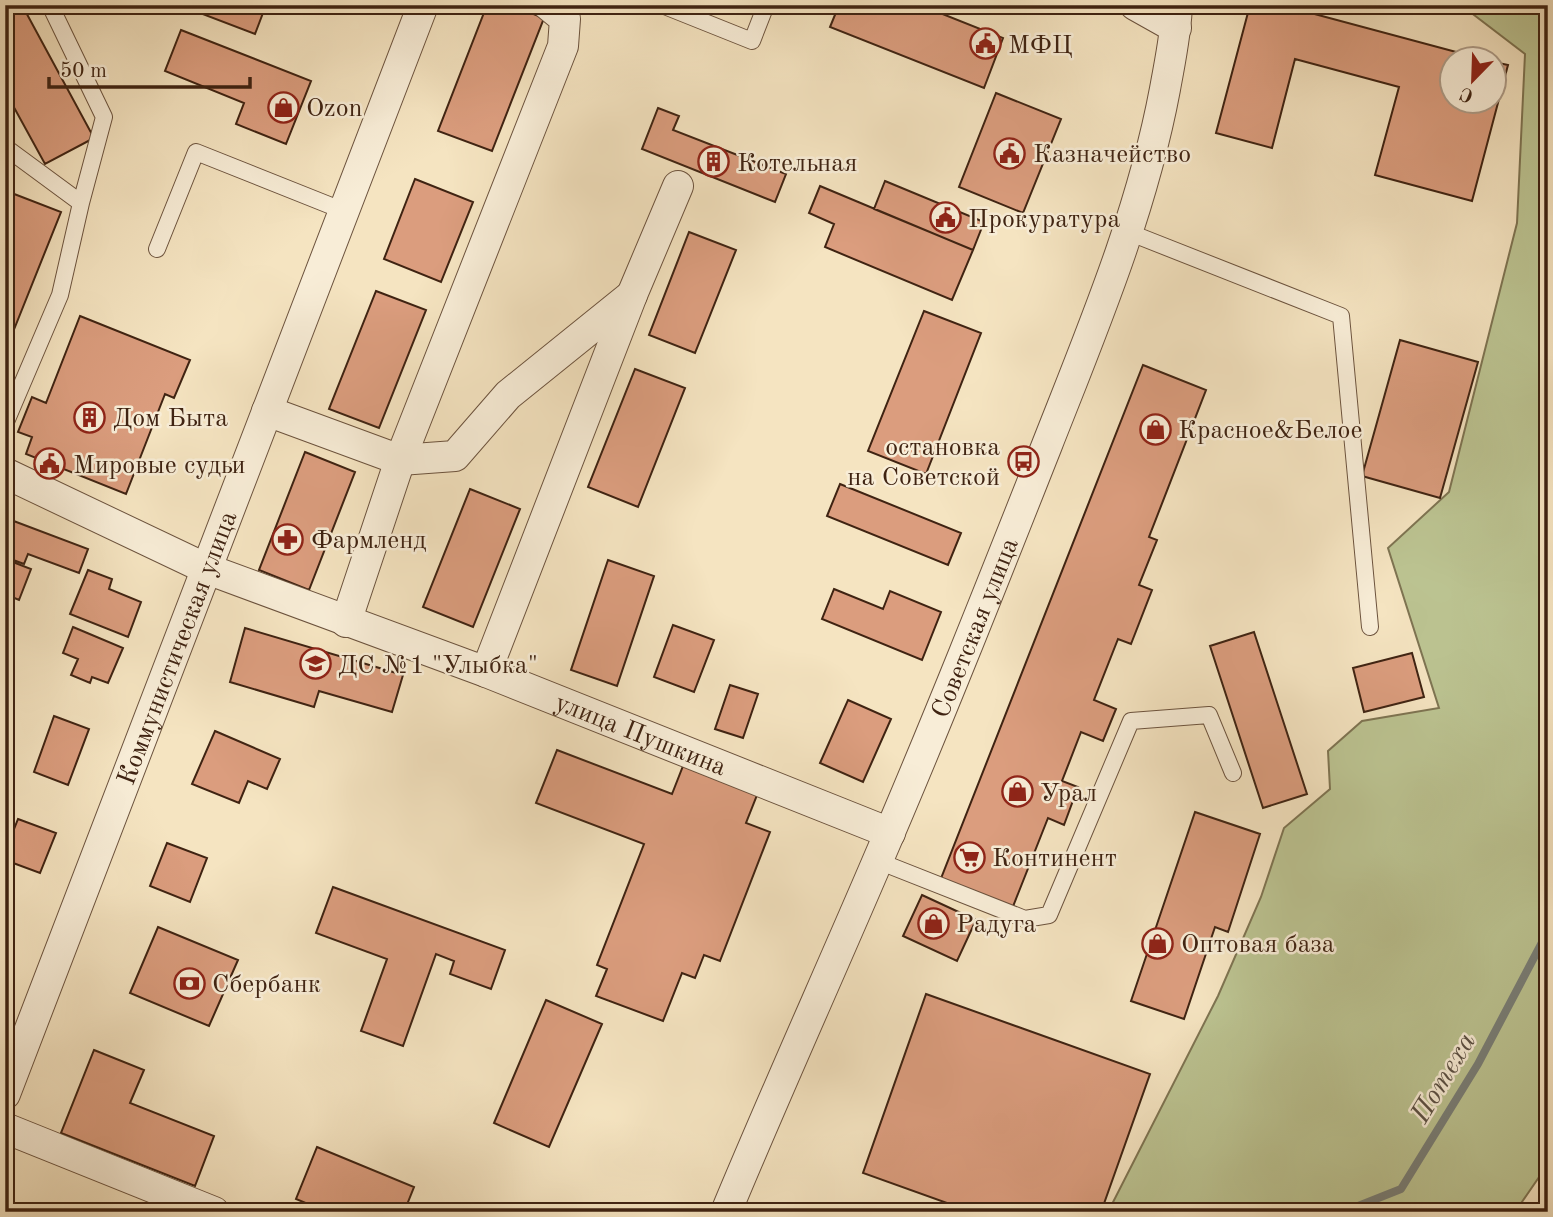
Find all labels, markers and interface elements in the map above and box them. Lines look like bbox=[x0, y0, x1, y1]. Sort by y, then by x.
public building icon: МФЦ bbox=[968, 27, 1002, 61]
place label: МФЦ bbox=[1008, 33, 1072, 59]
scale bar bbox=[49, 46, 250, 90]
north arrow bbox=[1438, 46, 1508, 116]
text: 50 m bbox=[60, 61, 107, 82]
text: С bbox=[1458, 82, 1477, 105]
shop icon: Ozon bbox=[266, 90, 300, 124]
place label: Ozon bbox=[306, 96, 363, 122]
public building icon: Казначейство bbox=[993, 136, 1027, 170]
place label: Казначейство bbox=[1033, 142, 1191, 168]
building icon: Котельная bbox=[697, 145, 731, 179]
place label: Котельная bbox=[737, 151, 858, 177]
public building icon: Прокуратура bbox=[928, 201, 962, 235]
place label: Прокуратура bbox=[968, 207, 1121, 233]
building icon: Дом Быта bbox=[73, 400, 107, 434]
place label: Дом Быта bbox=[113, 406, 228, 432]
shop icon: Красное&Белое bbox=[1138, 412, 1172, 446]
place label: Красное&Белое bbox=[1178, 418, 1362, 444]
place label: остановка на Советской bbox=[847, 435, 1000, 491]
bus stop icon: остановка на Советской bbox=[1006, 444, 1040, 478]
public building icon: Мировые судьи bbox=[33, 447, 67, 481]
place label: Мировые судьи bbox=[73, 453, 245, 479]
street label: Коммунистическая улица bbox=[114, 508, 242, 789]
pharmacy icon: Фармленд bbox=[271, 522, 305, 556]
place label: Фармленд bbox=[311, 528, 426, 554]
street label: Советская улица bbox=[928, 534, 1024, 722]
school or university icon: ДС №1 "Улыбка" bbox=[298, 647, 332, 681]
place label: ДС №1 "Улыбка" bbox=[338, 653, 538, 679]
street label: улица Пушкина bbox=[551, 690, 730, 781]
shop icon: Урал bbox=[1000, 775, 1034, 809]
place label: Урал bbox=[1040, 781, 1097, 807]
supermarket icon: Континент bbox=[952, 840, 986, 874]
place label: Континент bbox=[992, 846, 1117, 872]
shop icon: Радуга bbox=[916, 906, 950, 940]
place label: Радуга bbox=[956, 912, 1037, 938]
shop icon: Оптовая база bbox=[1141, 926, 1175, 960]
place label: Оптовая база bbox=[1181, 932, 1335, 958]
bank icon: Сбербанк bbox=[172, 966, 206, 1000]
place label: Сбербанк bbox=[212, 972, 321, 998]
water label: Потеха bbox=[1406, 1029, 1482, 1129]

